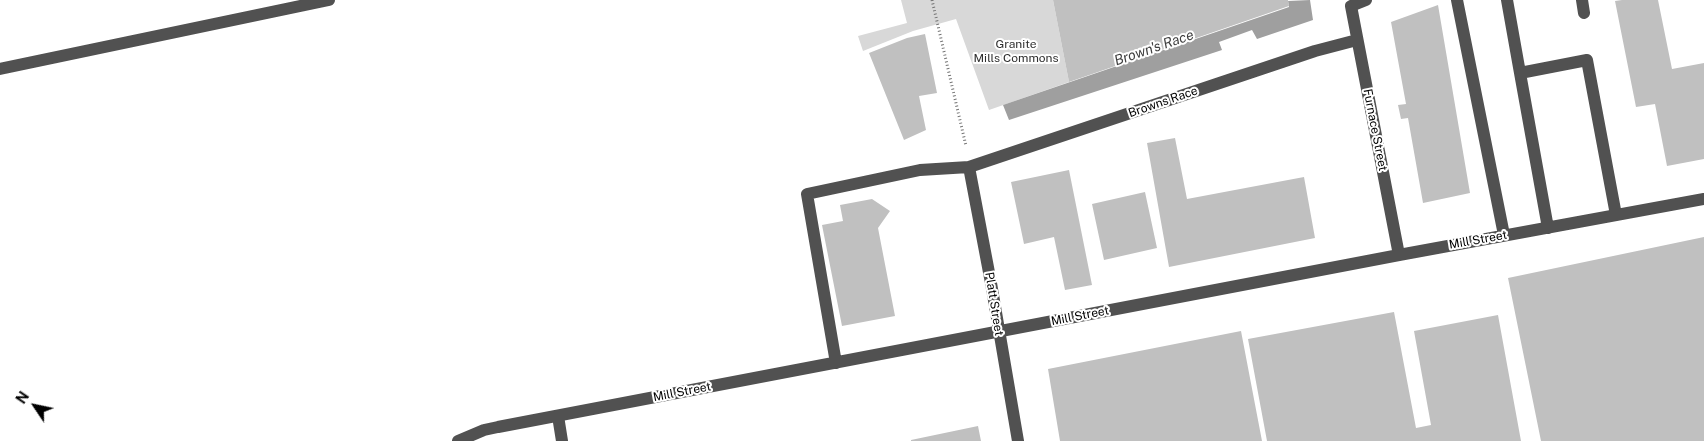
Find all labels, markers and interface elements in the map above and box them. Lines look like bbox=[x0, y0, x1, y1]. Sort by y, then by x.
water label: Brown's Race bbox=[1112, 27, 1196, 69]
park label: Granite Mills Commons bbox=[973, 37, 1059, 65]
street label: Browns Race bbox=[1126, 83, 1200, 121]
street label: Furnace Street bbox=[1360, 88, 1390, 172]
street label: Mill Street bbox=[1448, 228, 1508, 252]
street label: Platt Street bbox=[982, 271, 1006, 337]
street label: Mill Street bbox=[1050, 303, 1110, 329]
street label: Mill Street bbox=[652, 379, 712, 405]
north arrow bbox=[10, 381, 60, 431]
text: N bbox=[13, 389, 32, 407]

